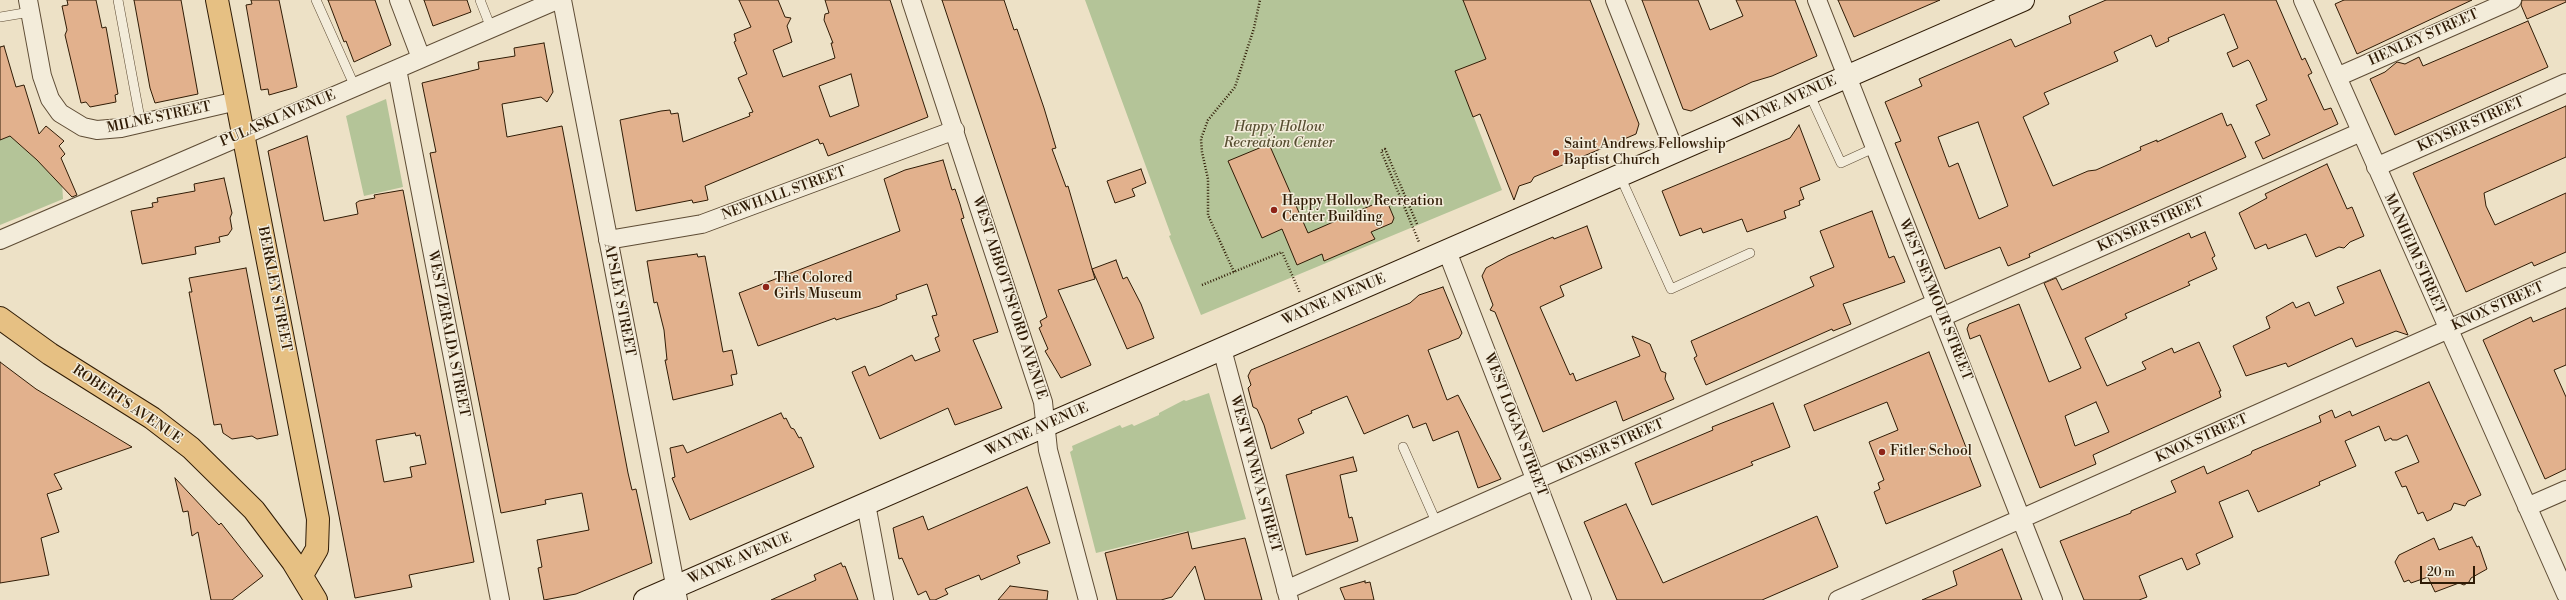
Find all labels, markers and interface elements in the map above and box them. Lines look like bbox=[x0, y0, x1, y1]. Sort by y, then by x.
street label: HENLEY STREET bbox=[2366, 6, 2482, 70]
street label: WAYNE AVENUE bbox=[1731, 73, 1839, 133]
street label: PULASKI AVENUE bbox=[218, 87, 338, 151]
street label: KEYSER STREET bbox=[2415, 94, 2527, 156]
street label: MILNE STREET bbox=[105, 99, 213, 137]
park label: Happy Hollow Recreation Center bbox=[1224, 120, 1334, 152]
place label: Saint Andrews Fellowship Baptist Church bbox=[1564, 137, 1726, 170]
marker: Saint Andrews Fellowship Baptist Church bbox=[1551, 148, 1561, 158]
street label: NEWHALL STREET bbox=[720, 164, 848, 224]
street label: MANHEIM STREET bbox=[2380, 191, 2448, 317]
street label: WEST ABBOTTSFORD AVENUE bbox=[968, 194, 1050, 402]
place label: Happy Hollow Recreation Center Building bbox=[1282, 194, 1443, 226]
street label: KEYSER STREET bbox=[2095, 194, 2207, 256]
marker: Happy Hollow Recreation Center Building bbox=[1269, 205, 1279, 215]
street label: WEST SEYMOUR STREET bbox=[1895, 217, 1975, 383]
street label: BERKLEY STREET bbox=[254, 225, 294, 353]
street label: APSLEY STREET bbox=[600, 242, 638, 358]
street label: WEST ZERALDA STREET bbox=[424, 249, 472, 419]
place label: The Colored Girls Museum bbox=[774, 271, 862, 304]
street label: WAYNE AVENUE bbox=[1280, 271, 1388, 329]
street label: KNOX STREET bbox=[2449, 279, 2547, 335]
marker: The Colored Girls Museum bbox=[761, 282, 771, 292]
street label: WEST LOGAN STREET bbox=[1480, 351, 1550, 499]
street label: ROBERTS AVENUE bbox=[69, 362, 185, 448]
street label: WEST WYNEVA STREET bbox=[1226, 394, 1284, 554]
street label: WAYNE AVENUE bbox=[983, 400, 1091, 460]
street label: KNOX STREET bbox=[2153, 411, 2251, 467]
street label: KEYSER STREET bbox=[1555, 416, 1667, 478]
place label: Fitler School bbox=[1890, 444, 1972, 460]
marker: Fitler School bbox=[1877, 447, 1887, 457]
street label: WAYNE AVENUE bbox=[686, 530, 794, 588]
scale bar bbox=[2422, 558, 2477, 584]
text: 20 m bbox=[2427, 565, 2455, 580]

